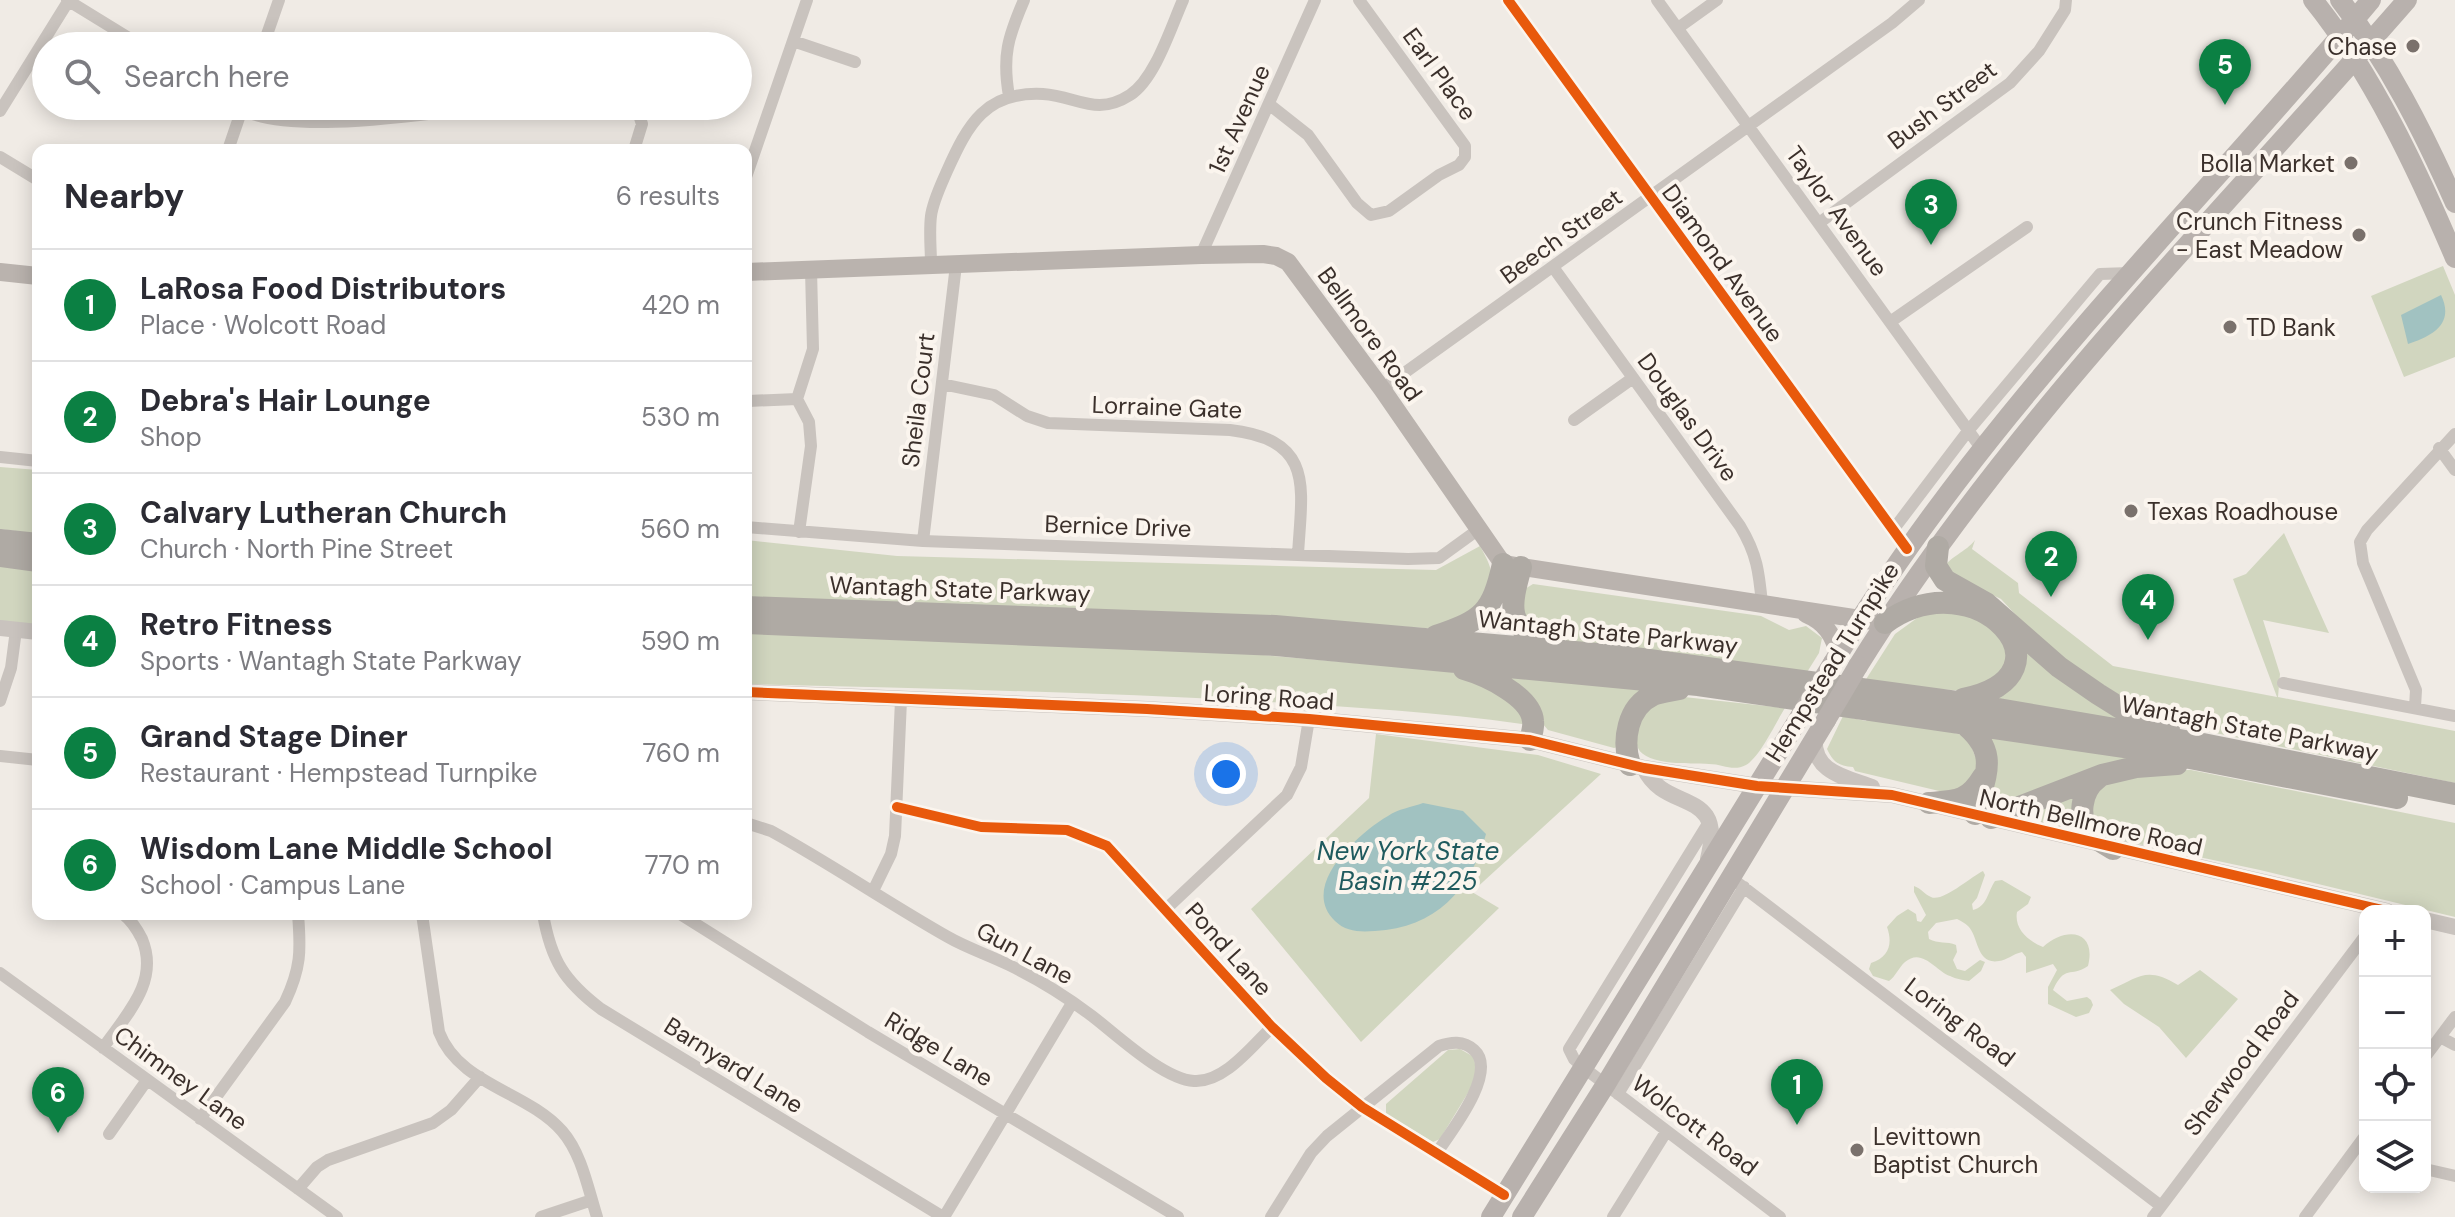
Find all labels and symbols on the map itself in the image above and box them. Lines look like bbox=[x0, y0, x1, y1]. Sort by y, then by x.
street label: Earl Place bbox=[1396, 22, 1484, 126]
place label: Chase bbox=[2327, 31, 2397, 62]
marker: Chase bbox=[2404, 37, 2422, 55]
pin: 5 bbox=[2199, 39, 2251, 105]
street label: Bush Street bbox=[1881, 54, 2003, 156]
street label: 1st Avenue bbox=[1201, 60, 1277, 178]
street label: Taylor Avenue bbox=[1779, 140, 1895, 282]
place label: Bolla Market bbox=[2200, 148, 2335, 179]
marker: Bolla Market bbox=[2342, 154, 2360, 172]
street label: Diamond Avenue bbox=[1655, 178, 1791, 348]
pin: 3 bbox=[1905, 179, 1957, 245]
street label: Beech Street bbox=[1494, 181, 1628, 291]
place label: Crunch Fitness - East Meadow bbox=[2176, 206, 2343, 265]
marker: Crunch Fitness - East Meadow bbox=[2350, 226, 2368, 244]
street label: Bellmore Road bbox=[1311, 261, 1429, 407]
place label: TD Bank bbox=[2246, 312, 2336, 343]
marker: TD Bank bbox=[2221, 318, 2239, 336]
street label: Sheila Court bbox=[894, 331, 942, 469]
street label: Douglas Drive bbox=[1631, 347, 1745, 487]
street label: Lorraine Gate bbox=[1091, 389, 1243, 425]
place label: Texas Roadhouse bbox=[2147, 496, 2338, 527]
marker: Texas Roadhouse bbox=[2122, 502, 2140, 520]
street label: Bernice Drive bbox=[1044, 508, 1192, 544]
pin: 2 bbox=[2025, 531, 2077, 597]
street label: Hempstead Turnpike bbox=[1758, 557, 1906, 767]
street label: Wantagh State Parkway bbox=[829, 569, 1091, 609]
pin: 4 bbox=[2122, 574, 2174, 640]
street label: Wantagh State Parkway bbox=[1476, 603, 1740, 661]
street label: Loring Road bbox=[1203, 677, 1335, 717]
street label: Wantagh State Parkway bbox=[2119, 688, 2381, 768]
your location bbox=[1206, 754, 1246, 794]
street label: North Bellmore Road bbox=[1976, 781, 2206, 863]
water label: New York State Basin #225 bbox=[1317, 834, 1499, 898]
street label: Pond Lane bbox=[1179, 896, 1279, 1002]
street label: Gun Lane bbox=[971, 915, 1079, 991]
street label: Loring Road bbox=[1899, 970, 2021, 1074]
street label: Sherwood Road bbox=[2176, 984, 2306, 1142]
street label: Ridge Lane bbox=[879, 1005, 999, 1093]
street label: Barnyard Lane bbox=[659, 1010, 809, 1120]
street label: Chimney Lane bbox=[108, 1019, 254, 1137]
pin: 1 bbox=[1771, 1059, 1823, 1125]
pin: 6 bbox=[32, 1067, 84, 1133]
street label: Wolcott Road bbox=[1626, 1067, 1764, 1183]
place label: Levittown Baptist Church bbox=[1873, 1121, 2038, 1180]
marker: Levittown Baptist Church bbox=[1848, 1141, 1866, 1159]

